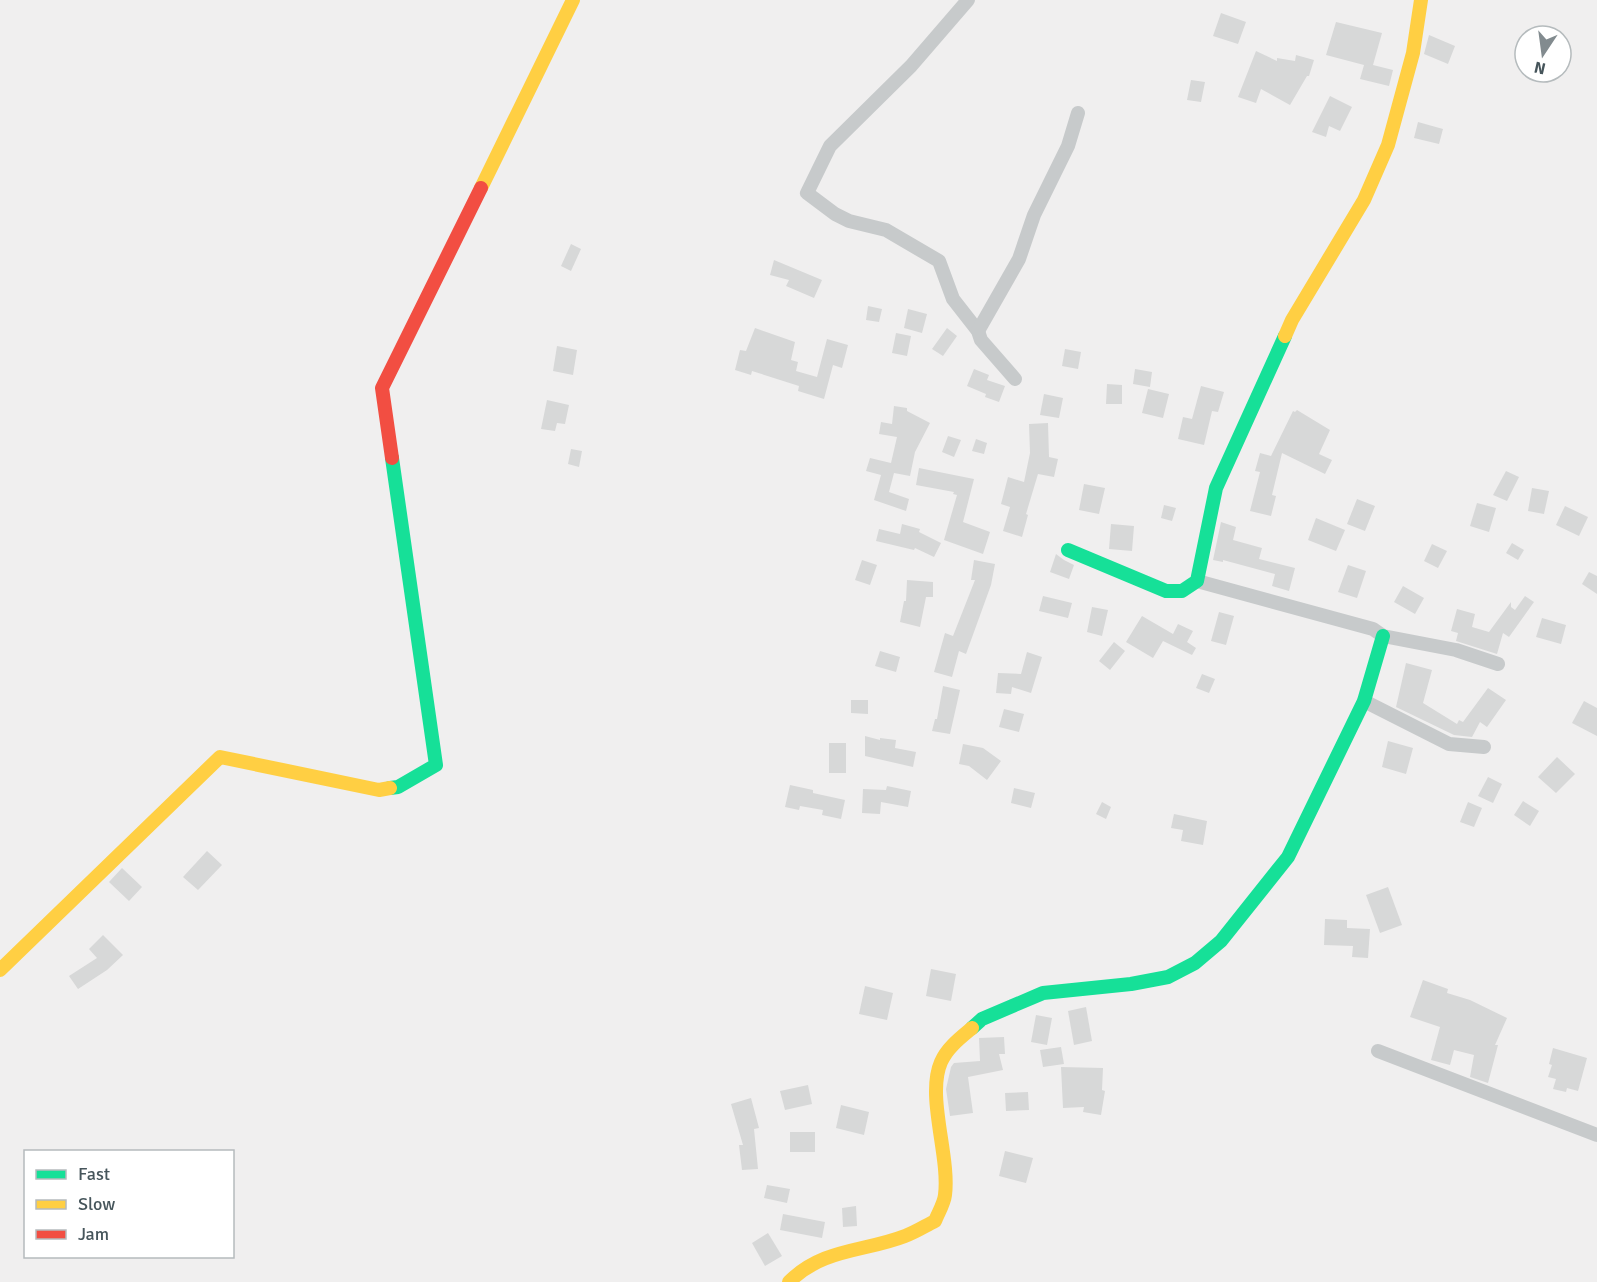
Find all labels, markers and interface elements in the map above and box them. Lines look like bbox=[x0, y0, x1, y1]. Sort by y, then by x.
north arrow bbox=[1513, 24, 1573, 84]
text: N bbox=[1532, 57, 1548, 79]
legend bbox=[24, 1150, 234, 1258]
text: Fast bbox=[78, 1163, 110, 1185]
text: Slow bbox=[78, 1193, 115, 1215]
text: Jam bbox=[78, 1223, 109, 1245]

